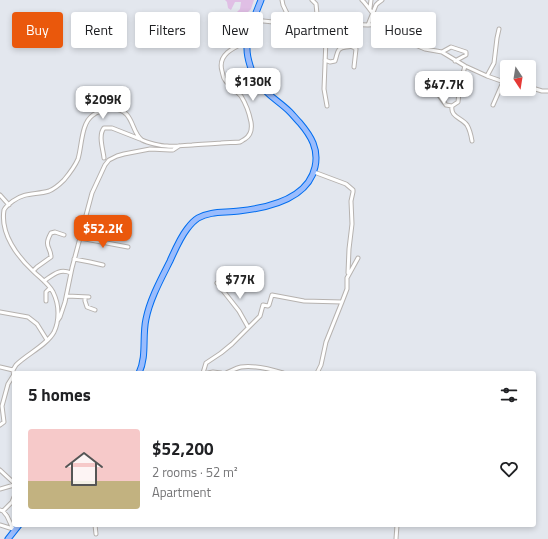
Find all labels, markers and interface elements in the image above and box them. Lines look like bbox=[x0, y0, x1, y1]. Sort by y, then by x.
chip: Buy bbox=[12, 12, 63, 48]
chip: Rent bbox=[71, 12, 127, 48]
chip: Filters bbox=[135, 12, 200, 48]
chip: New bbox=[208, 12, 263, 48]
chip: Apartment bbox=[271, 12, 363, 48]
chip: House bbox=[371, 12, 436, 48]
north arrow bbox=[500, 60, 536, 96]
map controls bbox=[500, 60, 536, 96]
pin: $130K bbox=[225, 68, 281, 102]
text: $130K bbox=[235, 71, 271, 91]
pin: $47.7K bbox=[411, 71, 477, 105]
text: $47.7K bbox=[424, 74, 464, 94]
pin: $209K bbox=[75, 86, 131, 120]
text: $209K bbox=[85, 89, 121, 109]
pin: $52.2K bbox=[70, 215, 136, 249]
text: $52.2K bbox=[83, 218, 123, 238]
pin: $77K bbox=[216, 266, 264, 300]
text: $77K bbox=[225, 269, 255, 289]
text: 5 homes bbox=[28, 382, 91, 408]
icon: filters bbox=[498, 384, 520, 406]
text: $52,200 bbox=[152, 436, 214, 462]
icon: home bbox=[60, 445, 108, 493]
icon: heart bbox=[498, 458, 520, 480]
text: 2 rooms · 52 m² bbox=[152, 462, 238, 482]
text: Apartment bbox=[152, 482, 211, 502]

